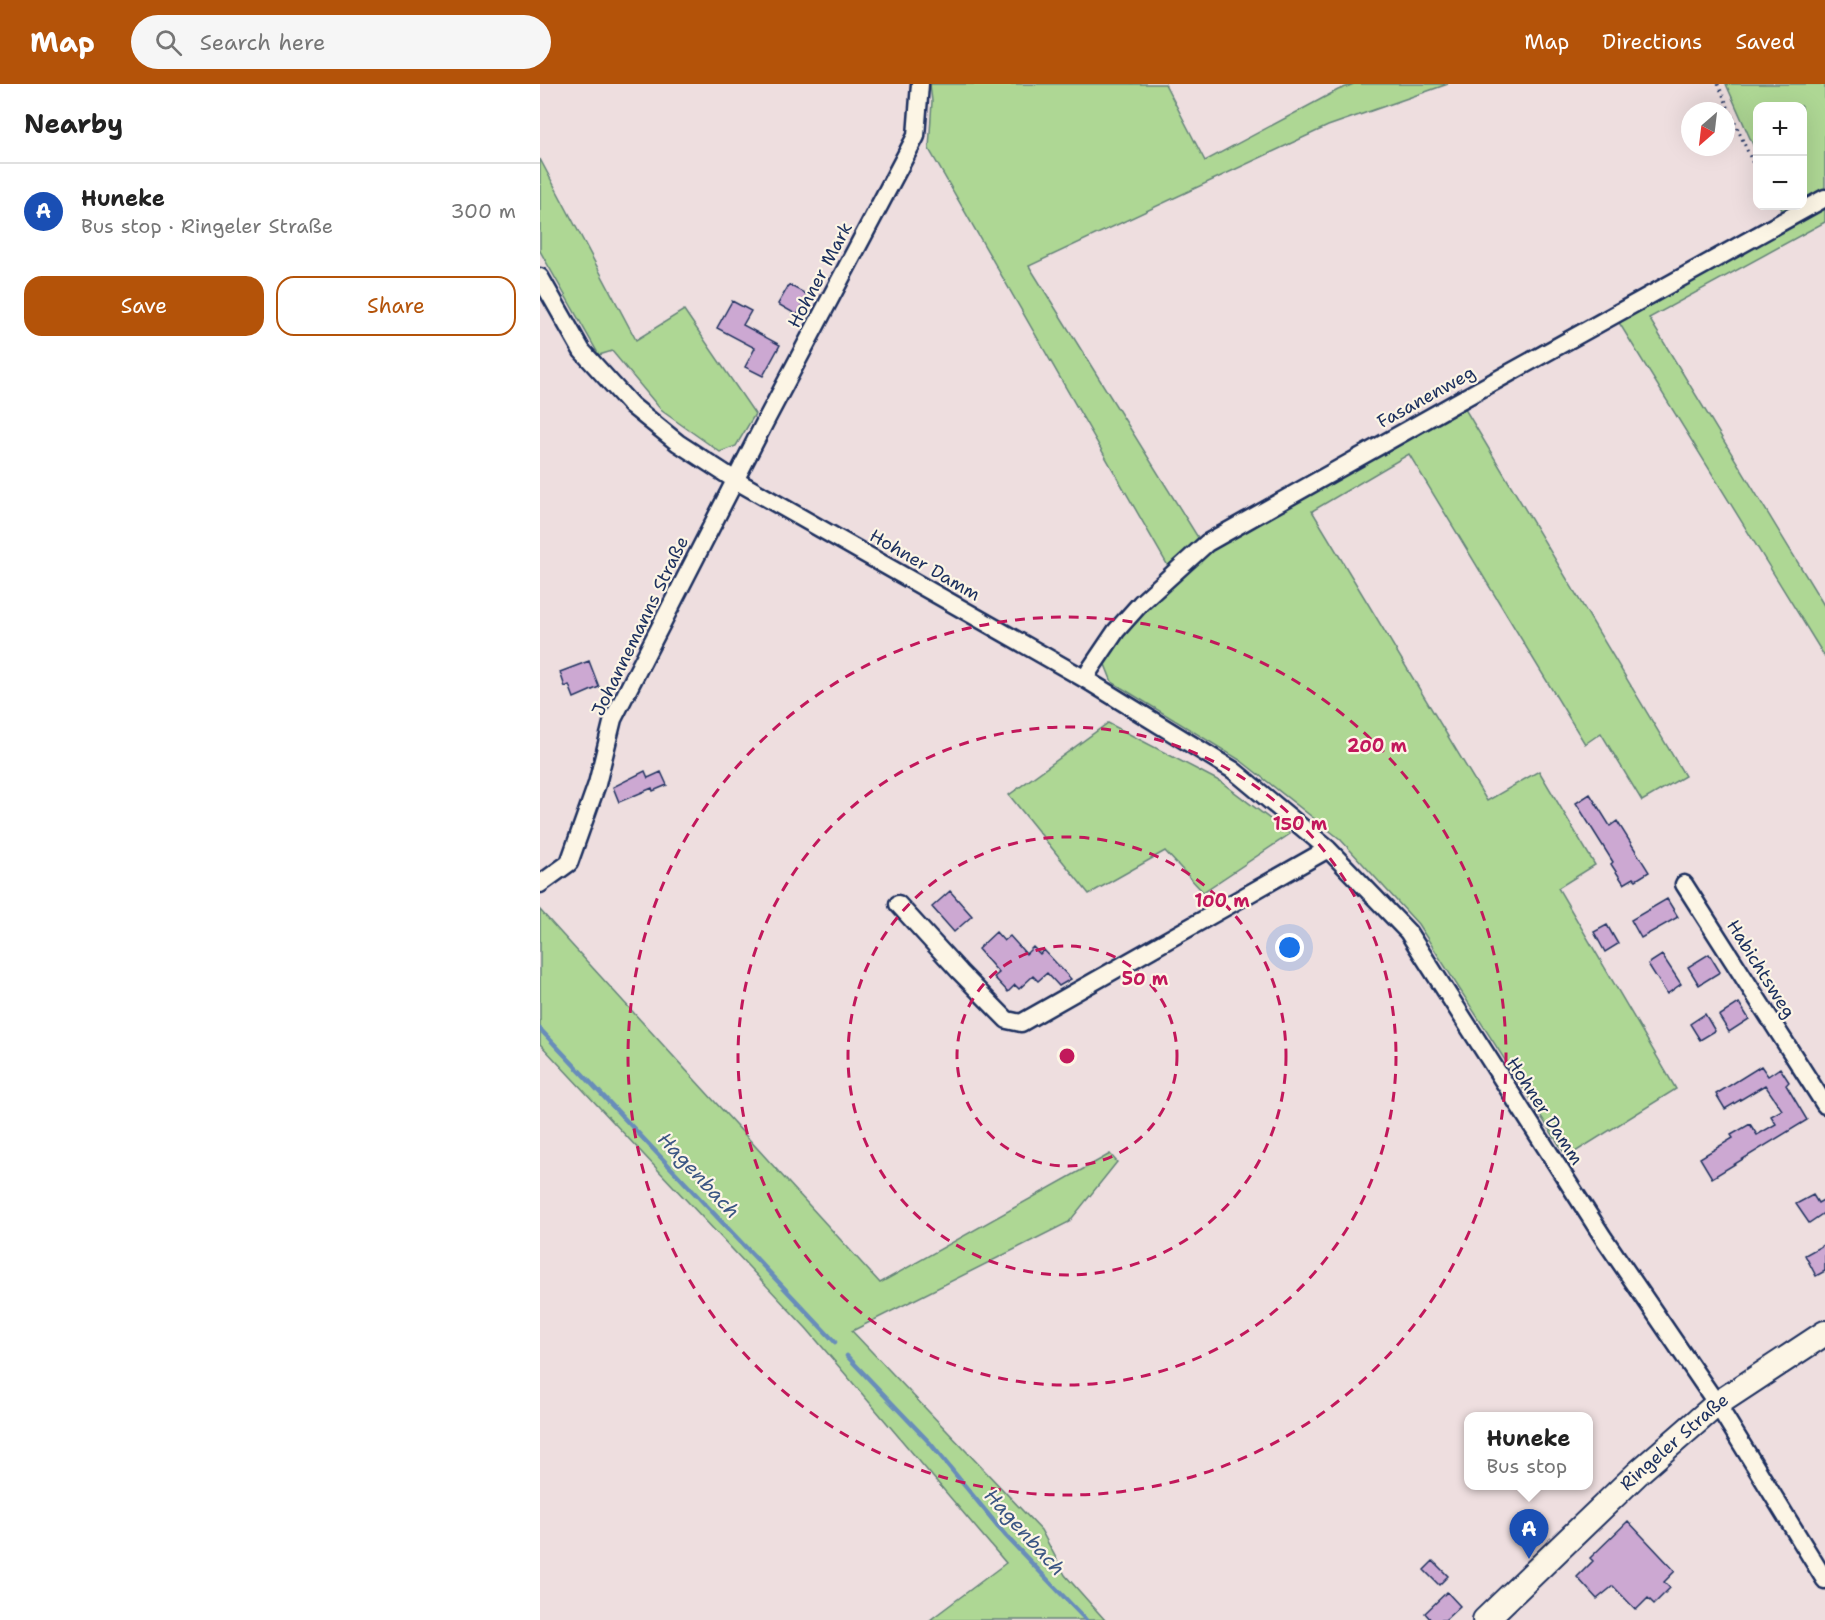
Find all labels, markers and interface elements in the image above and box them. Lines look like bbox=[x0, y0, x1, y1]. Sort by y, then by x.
search box bbox=[131, 15, 551, 69]
text: Map bbox=[30, 23, 95, 61]
icon: search bbox=[152, 26, 185, 59]
text: Search here bbox=[200, 28, 325, 57]
text: Map bbox=[1524, 28, 1569, 56]
text: Directions bbox=[1602, 28, 1702, 56]
text: Saved bbox=[1735, 28, 1795, 56]
north arrow bbox=[1681, 102, 1735, 156]
map controls bbox=[1753, 102, 1807, 210]
button: + bbox=[1753, 102, 1807, 156]
text: Nearby bbox=[24, 106, 123, 141]
button: − bbox=[1753, 156, 1807, 210]
text: Huneke bbox=[81, 184, 165, 213]
text: A bbox=[36, 198, 51, 224]
text: 300 m bbox=[450, 198, 516, 224]
text: Bus stop · Ringeler Straße bbox=[81, 213, 333, 239]
street label: Hohner Mark bbox=[782, 218, 858, 332]
button: Save bbox=[24, 276, 264, 336]
button: Share bbox=[276, 276, 516, 336]
street label: Fasanenweg bbox=[1373, 360, 1479, 434]
street label: Hohner Damm bbox=[865, 524, 985, 606]
street label: Johannemanns Straße bbox=[586, 532, 694, 720]
text: 200 m bbox=[1347, 734, 1408, 758]
text: 150 m bbox=[1273, 812, 1328, 836]
text: 100 m bbox=[1194, 889, 1250, 913]
street label: Habichtsweg bbox=[1721, 915, 1801, 1023]
your location bbox=[1275, 933, 1304, 962]
text: 50 m bbox=[1122, 967, 1169, 991]
centre of rings bbox=[1057, 1046, 1077, 1066]
street label: Hohner Damm bbox=[1501, 1052, 1589, 1170]
water label: Hagenbach bbox=[652, 1126, 746, 1224]
street label: Ringeler Straße bbox=[1615, 1388, 1733, 1496]
popup bbox=[1464, 1412, 1593, 1490]
text: Huneke bbox=[1486, 1424, 1571, 1453]
text: Bus stop bbox=[1486, 1453, 1567, 1479]
water label: Hagenbach bbox=[979, 1483, 1071, 1581]
pin: A bbox=[1510, 1510, 1548, 1559]

